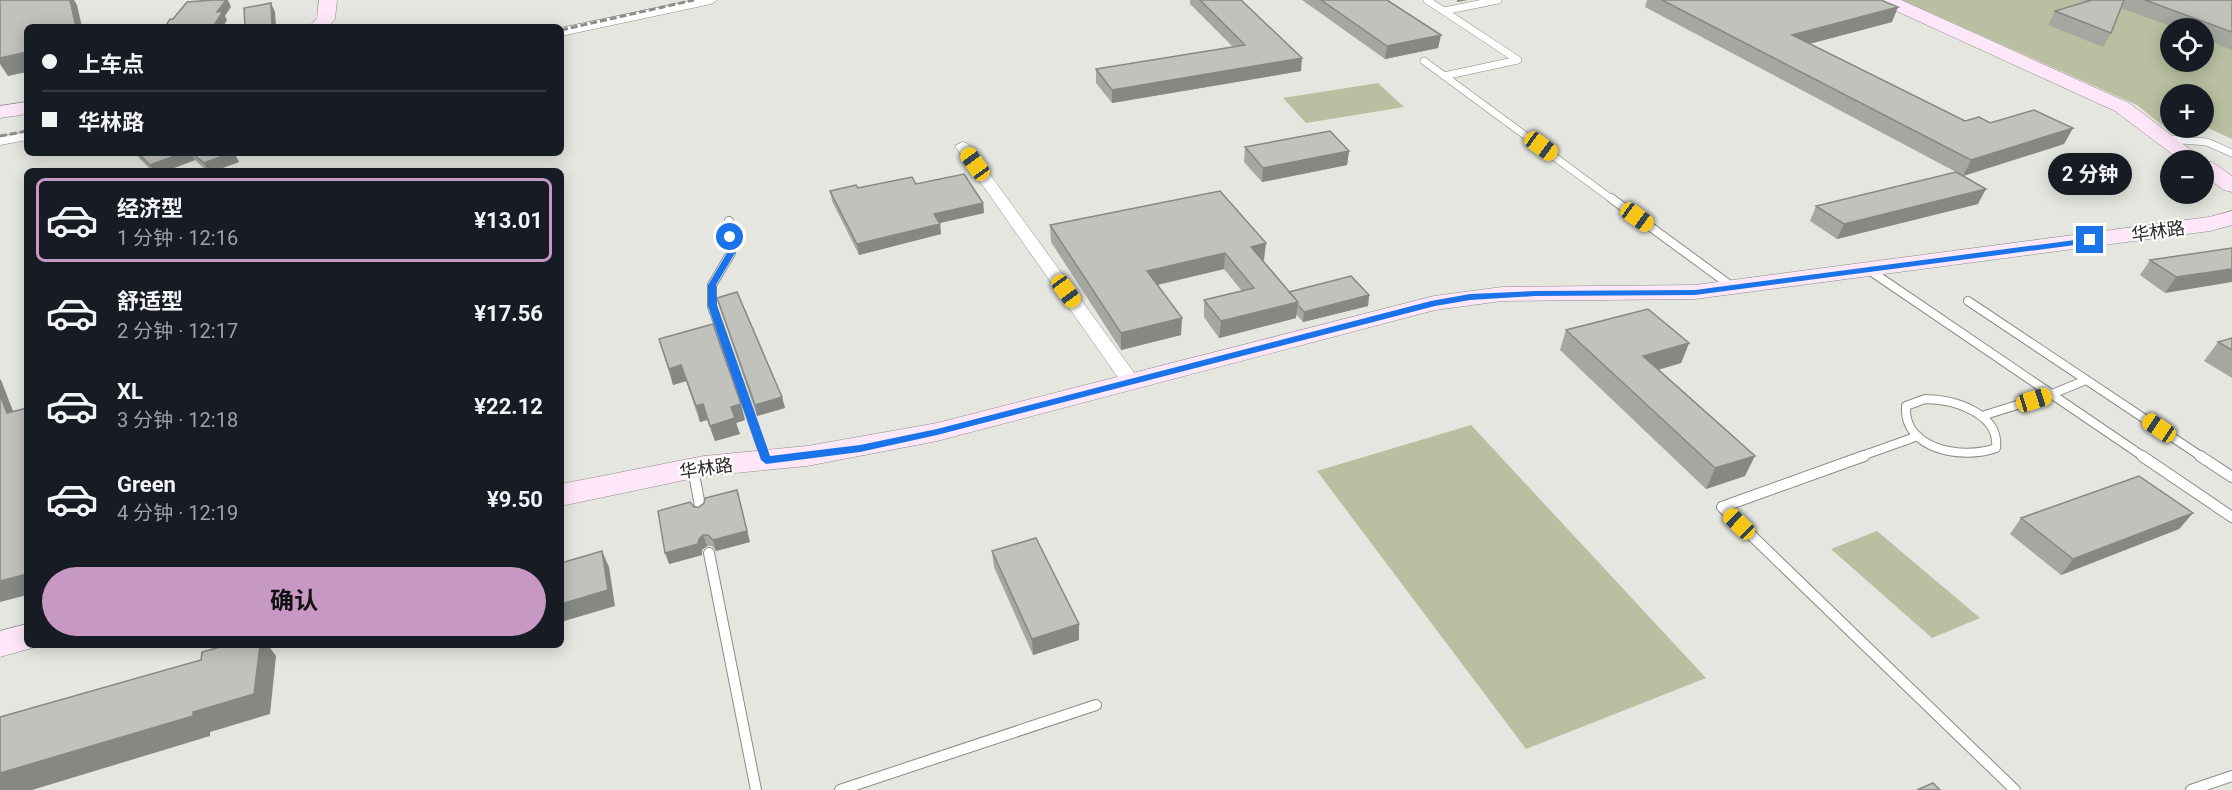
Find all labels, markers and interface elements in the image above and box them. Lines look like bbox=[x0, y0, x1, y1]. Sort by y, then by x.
map controls bbox=[2160, 18, 2214, 204]
button: locate bbox=[2160, 18, 2214, 72]
text: 上车点 bbox=[78, 52, 144, 77]
button: + bbox=[2160, 84, 2214, 138]
text: 华林路 bbox=[78, 110, 144, 135]
car bbox=[1521, 128, 1561, 164]
car bbox=[957, 144, 993, 184]
button: − bbox=[2160, 150, 2214, 204]
callout: 2 分钟 bbox=[2048, 153, 2132, 195]
text: 2 分钟 bbox=[2062, 162, 2118, 186]
icon: car bbox=[45, 193, 99, 247]
text: 经济型 bbox=[117, 196, 183, 221]
car bbox=[1617, 199, 1657, 235]
text: ¥13.01 bbox=[474, 208, 543, 233]
street label: 华林路 bbox=[2130, 217, 2186, 245]
route start bbox=[716, 223, 743, 250]
text: 1 分钟 · 12:16 bbox=[117, 226, 238, 250]
route end bbox=[2076, 226, 2103, 253]
car bbox=[1048, 271, 1084, 311]
icon: car bbox=[45, 286, 99, 340]
text: 舒适型 bbox=[117, 289, 183, 314]
text: ¥17.56 bbox=[474, 301, 543, 326]
text: 2 分钟 · 12:17 bbox=[117, 319, 238, 343]
icon: car bbox=[45, 379, 99, 433]
text: XL bbox=[117, 379, 143, 404]
car bbox=[2014, 386, 2054, 414]
text: ¥22.12 bbox=[474, 394, 543, 419]
text: 3 分钟 · 12:18 bbox=[117, 408, 238, 432]
car bbox=[2139, 410, 2179, 446]
street label: 华林路 bbox=[678, 454, 734, 482]
icon: car bbox=[45, 472, 99, 526]
text: Green bbox=[117, 472, 176, 497]
text: ¥9.50 bbox=[487, 487, 543, 512]
text: 4 分钟 · 12:19 bbox=[117, 501, 238, 525]
car bbox=[1720, 505, 1758, 543]
button: 确认 bbox=[42, 567, 546, 636]

